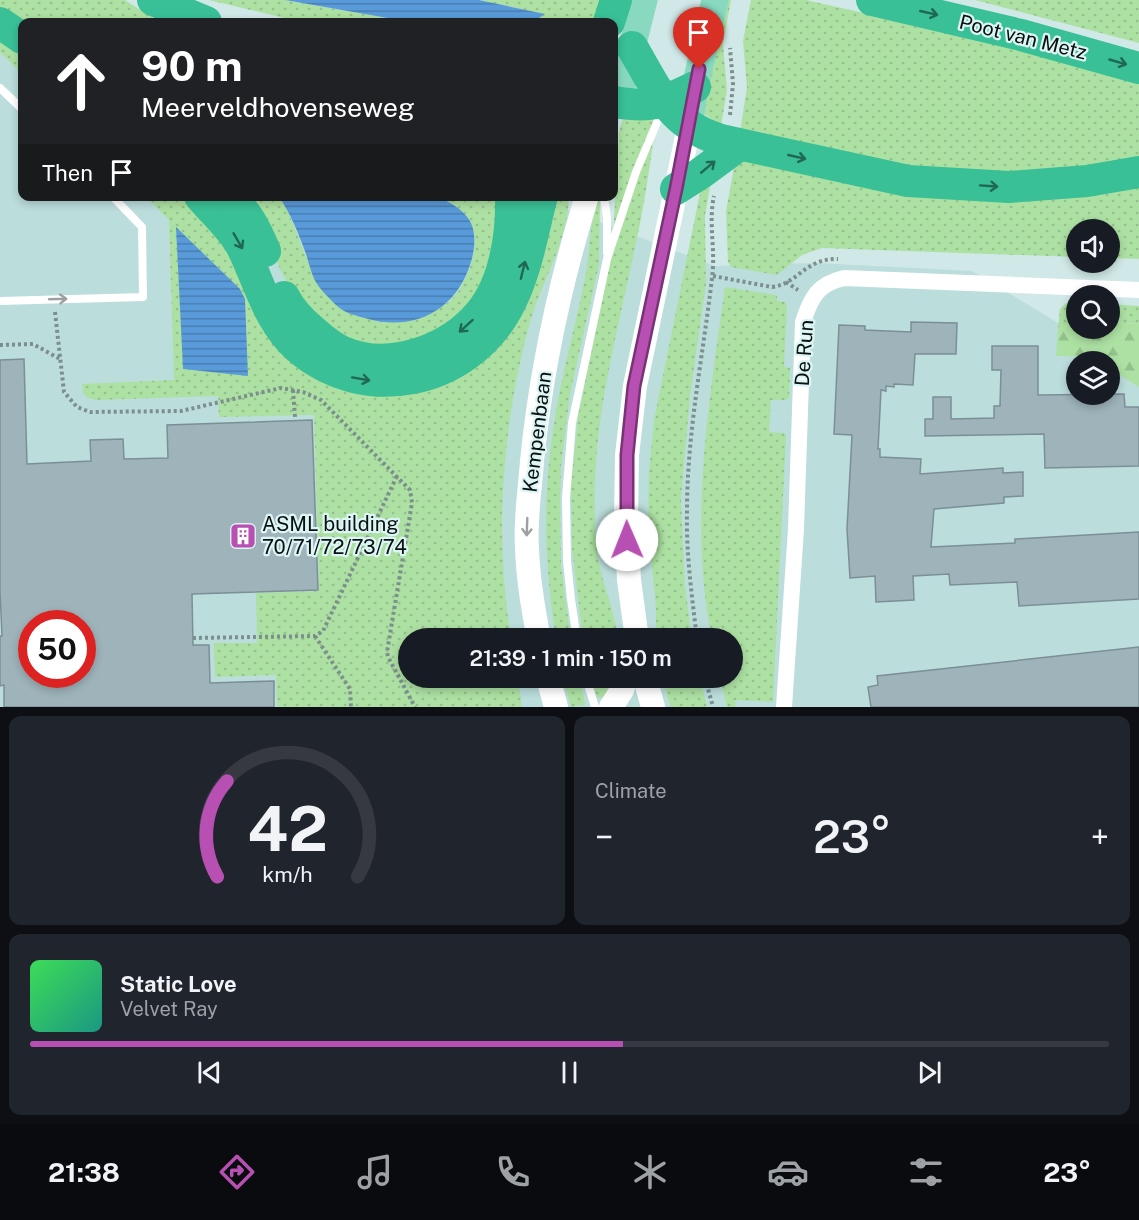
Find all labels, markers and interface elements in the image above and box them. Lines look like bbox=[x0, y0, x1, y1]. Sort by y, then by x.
pin bbox=[673, 7, 724, 69]
one-way arrow bbox=[920, 8, 939, 20]
street label: Poot van Metz bbox=[957, 10, 1089, 64]
icon: arrive bbox=[682, 16, 715, 49]
text: 90 m bbox=[141, 41, 243, 90]
icon: ahead bbox=[42, 42, 120, 120]
one-way arrow bbox=[1108, 57, 1127, 68]
text: Meerveldhovenseweg bbox=[141, 91, 415, 123]
one-way arrow bbox=[786, 152, 806, 163]
icon: arrive bbox=[105, 156, 138, 189]
text: Then bbox=[42, 160, 93, 186]
one-way arrow bbox=[700, 160, 715, 174]
one-way arrow bbox=[979, 180, 998, 191]
map controls bbox=[1066, 219, 1120, 405]
button: sound bbox=[1066, 219, 1120, 273]
one-way arrow bbox=[232, 232, 244, 249]
one-way arrow bbox=[518, 260, 529, 279]
button: search bbox=[1066, 285, 1120, 339]
one-way arrow bbox=[48, 294, 68, 305]
one-way arrow bbox=[458, 319, 473, 333]
street label: De Run bbox=[790, 319, 818, 387]
button: layers bbox=[1066, 351, 1120, 405]
street label: Kempenbaan bbox=[518, 370, 556, 494]
one-way arrow bbox=[351, 374, 370, 385]
position arrow bbox=[595, 508, 659, 572]
place label: ASML building 70/71/72/73/74 bbox=[262, 512, 407, 559]
one-way arrow bbox=[522, 516, 533, 536]
building icon: ASML building 70/71/72/73/74 bbox=[228, 521, 258, 551]
speed limit sign: 50 bbox=[18, 610, 96, 688]
text: 21:39 · 1 min · 150 m bbox=[469, 645, 672, 671]
text: Climate bbox=[595, 779, 667, 803]
text: 42 bbox=[247, 792, 327, 865]
text: 23° bbox=[813, 810, 891, 863]
text: − bbox=[595, 818, 613, 856]
text: + bbox=[1091, 818, 1109, 856]
text: km/h bbox=[262, 863, 312, 888]
text: Static Love bbox=[120, 971, 237, 997]
text: Velvet Ray bbox=[120, 997, 218, 1021]
icon: previous bbox=[193, 1056, 226, 1089]
icon: pause bbox=[553, 1056, 586, 1089]
icon: next bbox=[913, 1056, 946, 1089]
icon: directions bbox=[216, 1151, 258, 1193]
icon: music bbox=[354, 1151, 396, 1193]
icon: phone bbox=[492, 1151, 534, 1193]
icon: climate bbox=[629, 1151, 671, 1193]
icon: car bbox=[767, 1151, 809, 1193]
icon: filters bbox=[905, 1151, 947, 1193]
text: 21:38 bbox=[48, 1156, 120, 1188]
text: 23° bbox=[1043, 1156, 1091, 1188]

